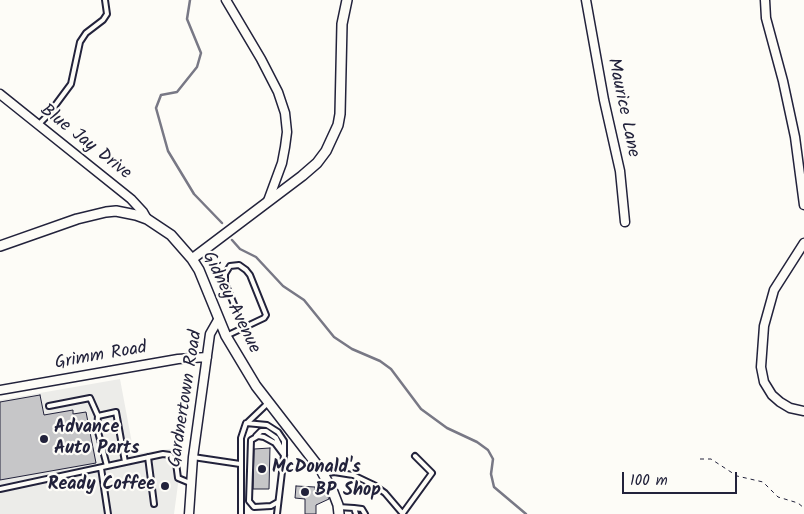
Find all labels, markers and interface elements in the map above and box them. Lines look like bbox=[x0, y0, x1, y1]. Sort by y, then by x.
street label: Maurice Lane bbox=[601, 56, 643, 160]
street label: Blue Jay Drive bbox=[35, 101, 135, 185]
street label: Gidney Avenue bbox=[196, 249, 264, 357]
street label: Gardnertown Road bbox=[166, 329, 208, 469]
street label: Grimm Road bbox=[53, 338, 149, 376]
place label: Advance Auto Parts bbox=[54, 418, 139, 460]
marker: Advance Auto Parts bbox=[38, 433, 50, 445]
place label: McDonald's bbox=[272, 458, 361, 480]
scale bar bbox=[624, 462, 739, 494]
marker: McDonald's bbox=[256, 463, 268, 475]
text: 100 m bbox=[630, 469, 668, 493]
place label: Ready Coffee bbox=[48, 475, 155, 497]
marker: Ready Coffee bbox=[159, 480, 171, 492]
place label: BP Shop bbox=[315, 481, 381, 503]
marker: BP Shop bbox=[299, 486, 311, 498]

